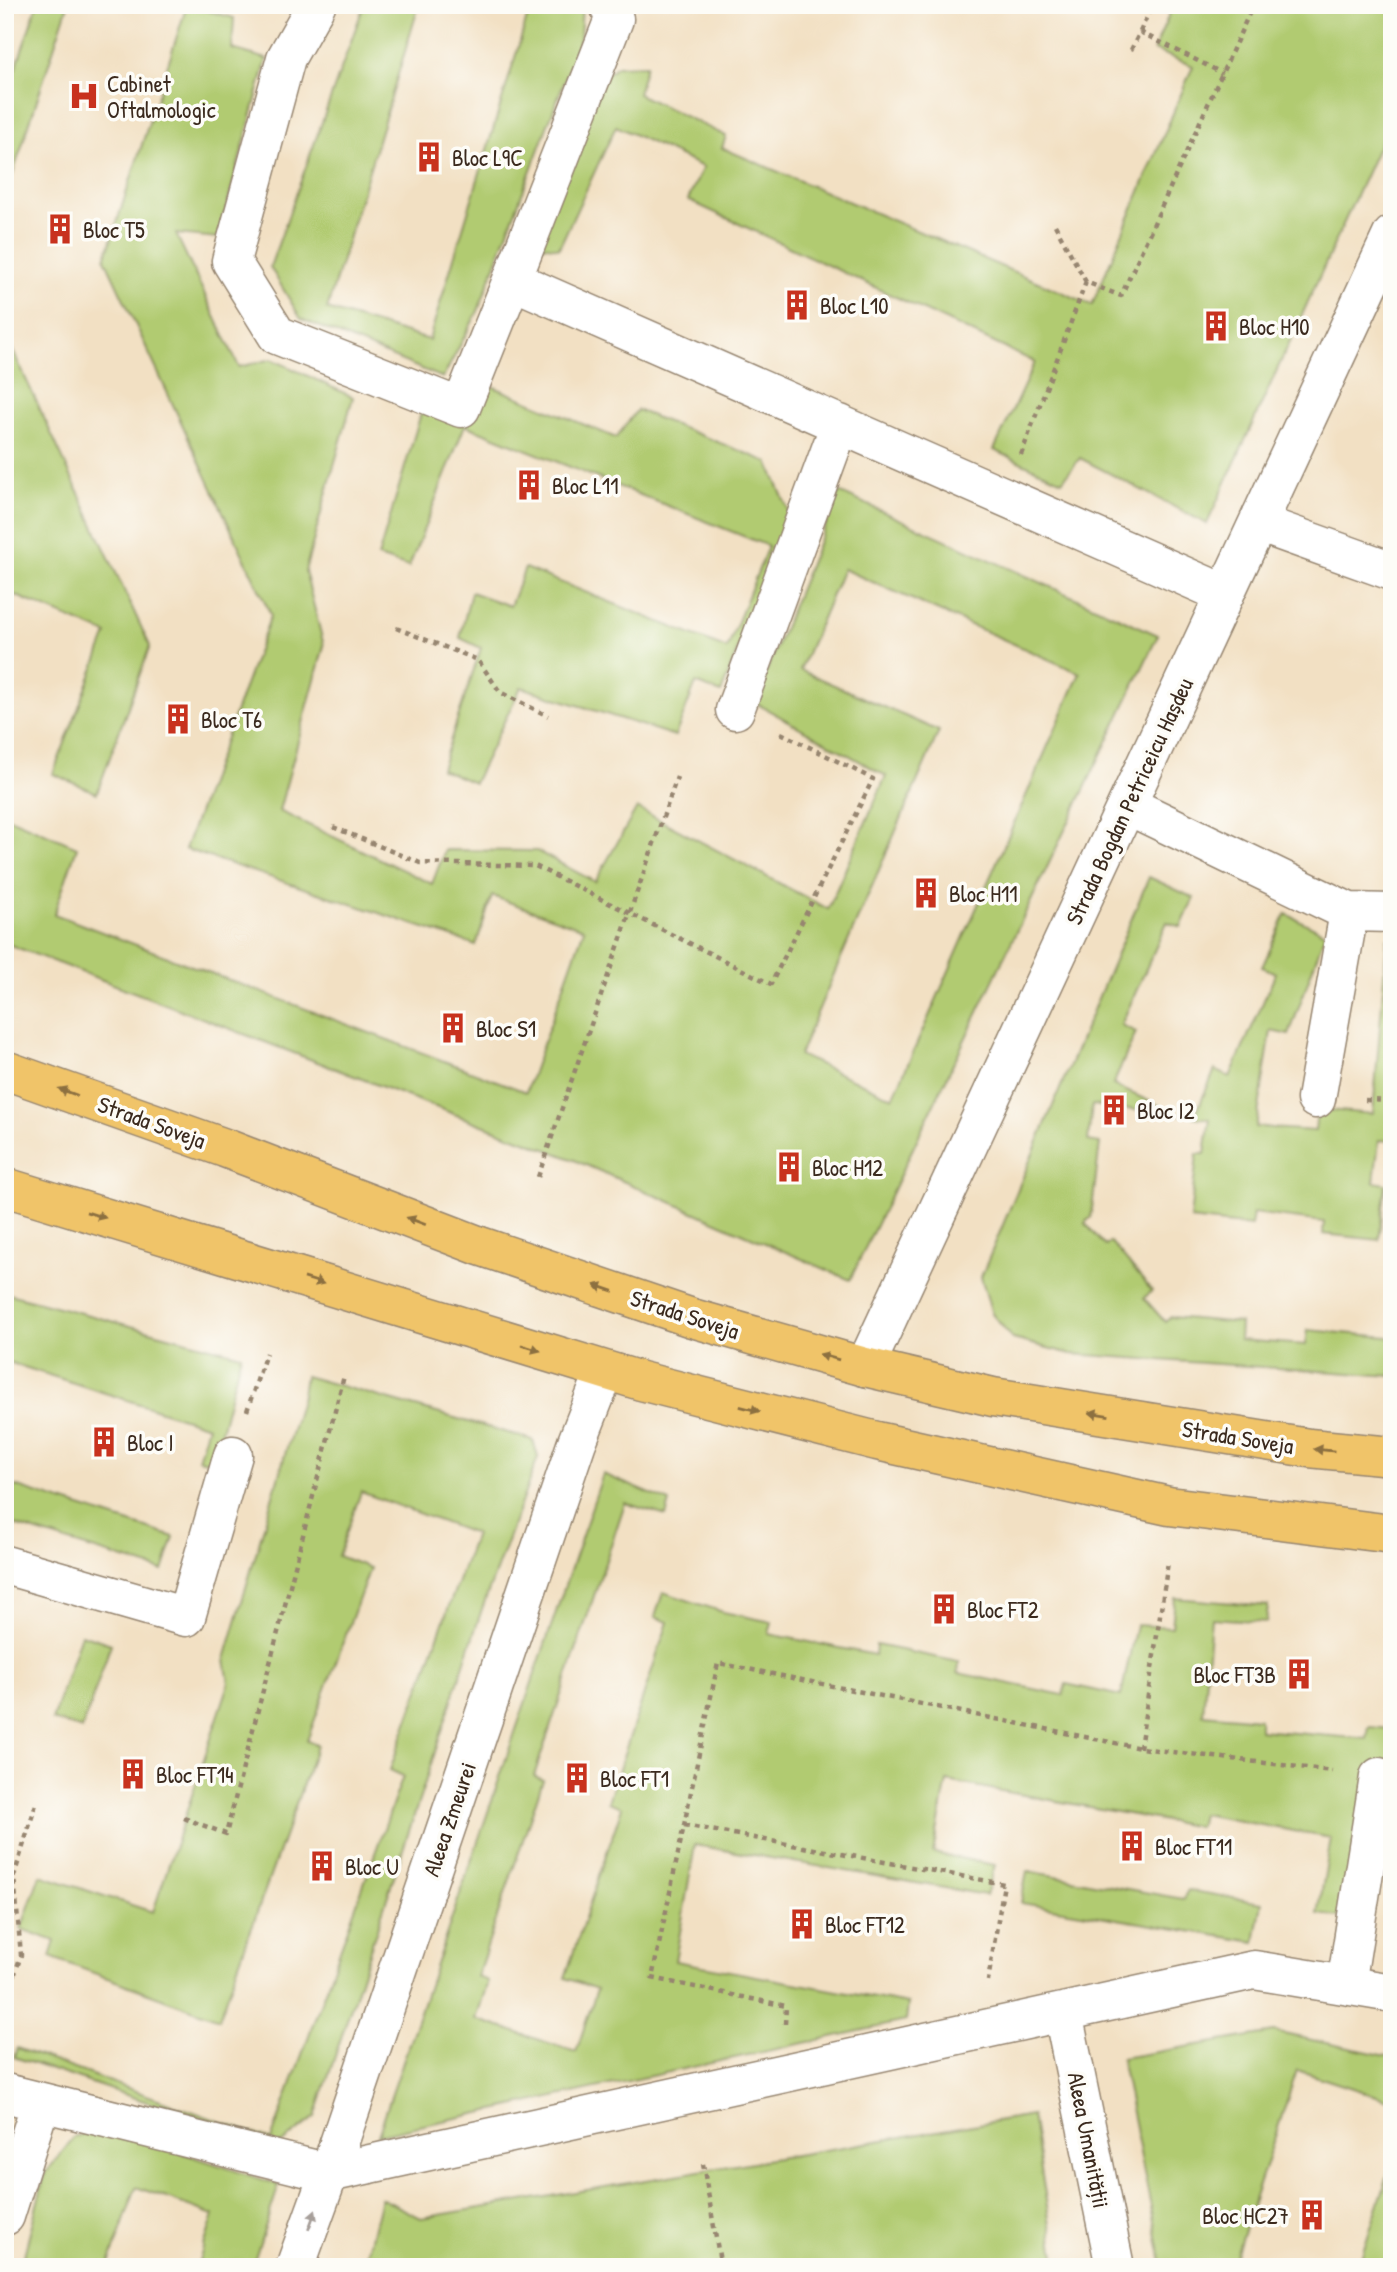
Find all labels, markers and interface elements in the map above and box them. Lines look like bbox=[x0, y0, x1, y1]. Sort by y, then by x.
place label: Cabinet Oftalmologic bbox=[107, 68, 216, 125]
hospital icon: Cabinet Oftalmologic bbox=[67, 79, 101, 113]
building icon: Bloc L9C bbox=[412, 140, 446, 174]
place label: Bloc L9C bbox=[452, 142, 523, 173]
building icon: Bloc T5 bbox=[43, 212, 77, 246]
place label: Bloc T5 bbox=[83, 214, 145, 245]
building icon: Bloc L10 bbox=[780, 288, 814, 322]
place label: Bloc L10 bbox=[820, 290, 888, 321]
building icon: Bloc H10 bbox=[1199, 309, 1233, 343]
place label: Bloc H10 bbox=[1239, 311, 1310, 342]
building icon: Bloc L11 bbox=[512, 468, 546, 502]
place label: Bloc L11 bbox=[552, 470, 619, 501]
street label: Strada Bogdan Petriceicu Hașdeu bbox=[1058, 672, 1200, 930]
building icon: Bloc T6 bbox=[161, 702, 195, 736]
place label: Bloc T6 bbox=[201, 704, 262, 735]
building icon: Bloc H11 bbox=[909, 876, 943, 910]
place label: Bloc H11 bbox=[949, 878, 1018, 909]
building icon: Bloc S1 bbox=[436, 1011, 470, 1045]
place label: Bloc S1 bbox=[476, 1013, 536, 1044]
one-way arrow bbox=[57, 1086, 78, 1097]
street label: Strada Soveja bbox=[94, 1088, 210, 1156]
building icon: Bloc I2 bbox=[1097, 1093, 1131, 1127]
place label: Bloc I2 bbox=[1137, 1095, 1195, 1126]
building icon: Bloc H12 bbox=[772, 1150, 806, 1184]
place label: Bloc H12 bbox=[812, 1152, 883, 1183]
one-way arrow bbox=[86, 1210, 107, 1220]
one-way arrow bbox=[406, 1216, 427, 1227]
one-way arrow bbox=[303, 1277, 324, 1287]
one-way arrow bbox=[593, 1282, 614, 1293]
street label: Strada Soveja bbox=[627, 1282, 743, 1346]
one-way arrow bbox=[521, 1344, 542, 1354]
one-way arrow bbox=[818, 1351, 840, 1362]
one-way arrow bbox=[739, 1404, 761, 1415]
one-way arrow bbox=[1088, 1408, 1110, 1419]
street label: Strada Soveja bbox=[1180, 1413, 1296, 1461]
building icon: Bloc I bbox=[87, 1425, 121, 1459]
place label: Bloc I bbox=[127, 1427, 174, 1458]
one-way arrow bbox=[1313, 1444, 1335, 1455]
building icon: Bloc FT2 bbox=[927, 1592, 961, 1626]
place label: Bloc FT2 bbox=[967, 1594, 1039, 1625]
building icon: Bloc FT3B bbox=[1282, 1657, 1316, 1691]
place label: Bloc FT3B bbox=[1193, 1659, 1276, 1690]
building icon: Bloc FT14 bbox=[116, 1757, 150, 1791]
street label: Aleea Zmeurei bbox=[415, 1758, 483, 1880]
place label: Bloc FT14 bbox=[156, 1759, 234, 1790]
building icon: Bloc FT1 bbox=[560, 1761, 594, 1795]
place label: Bloc FT1 bbox=[600, 1763, 669, 1794]
building icon: Bloc FT11 bbox=[1115, 1829, 1149, 1863]
place label: Bloc FT11 bbox=[1155, 1831, 1232, 1862]
building icon: Bloc U bbox=[305, 1849, 339, 1883]
place label: Bloc U bbox=[345, 1851, 399, 1882]
building icon: Bloc FT12 bbox=[785, 1907, 819, 1941]
place label: Bloc FT12 bbox=[825, 1909, 905, 1940]
street label: Aleea Umanității bbox=[1061, 2069, 1117, 2211]
building icon: Bloc HC27 bbox=[1295, 2198, 1329, 2232]
place label: Bloc HC27 bbox=[1202, 2200, 1289, 2231]
one-way arrow bbox=[307, 2209, 318, 2230]

